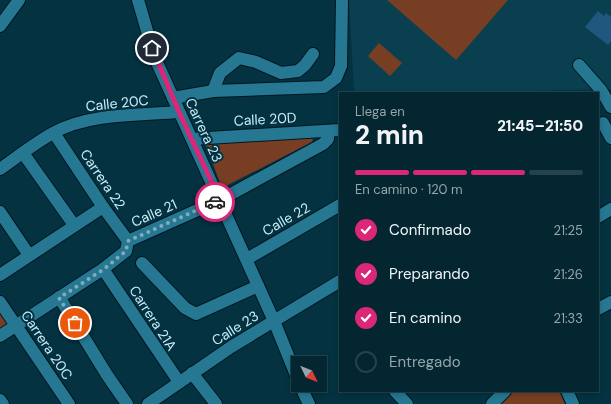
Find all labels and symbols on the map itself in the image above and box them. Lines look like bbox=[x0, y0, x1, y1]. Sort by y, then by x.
pin bbox=[135, 31, 169, 65]
street label: Calle 20C bbox=[85, 91, 149, 115]
street label: Carrera 23 bbox=[181, 95, 227, 165]
street label: Calle 20D bbox=[233, 108, 297, 130]
street label: Carrera 22 bbox=[76, 146, 130, 212]
courier bbox=[195, 182, 235, 222]
street label: Calle 21 bbox=[128, 195, 180, 231]
street label: Calle 22 bbox=[259, 198, 313, 240]
street label: Carrera 21A bbox=[125, 282, 181, 354]
pin bbox=[58, 306, 92, 340]
street label: Carrera 20C bbox=[17, 307, 77, 383]
street label: Calle 23 bbox=[208, 307, 262, 349]
north arrow bbox=[291, 356, 327, 392]

